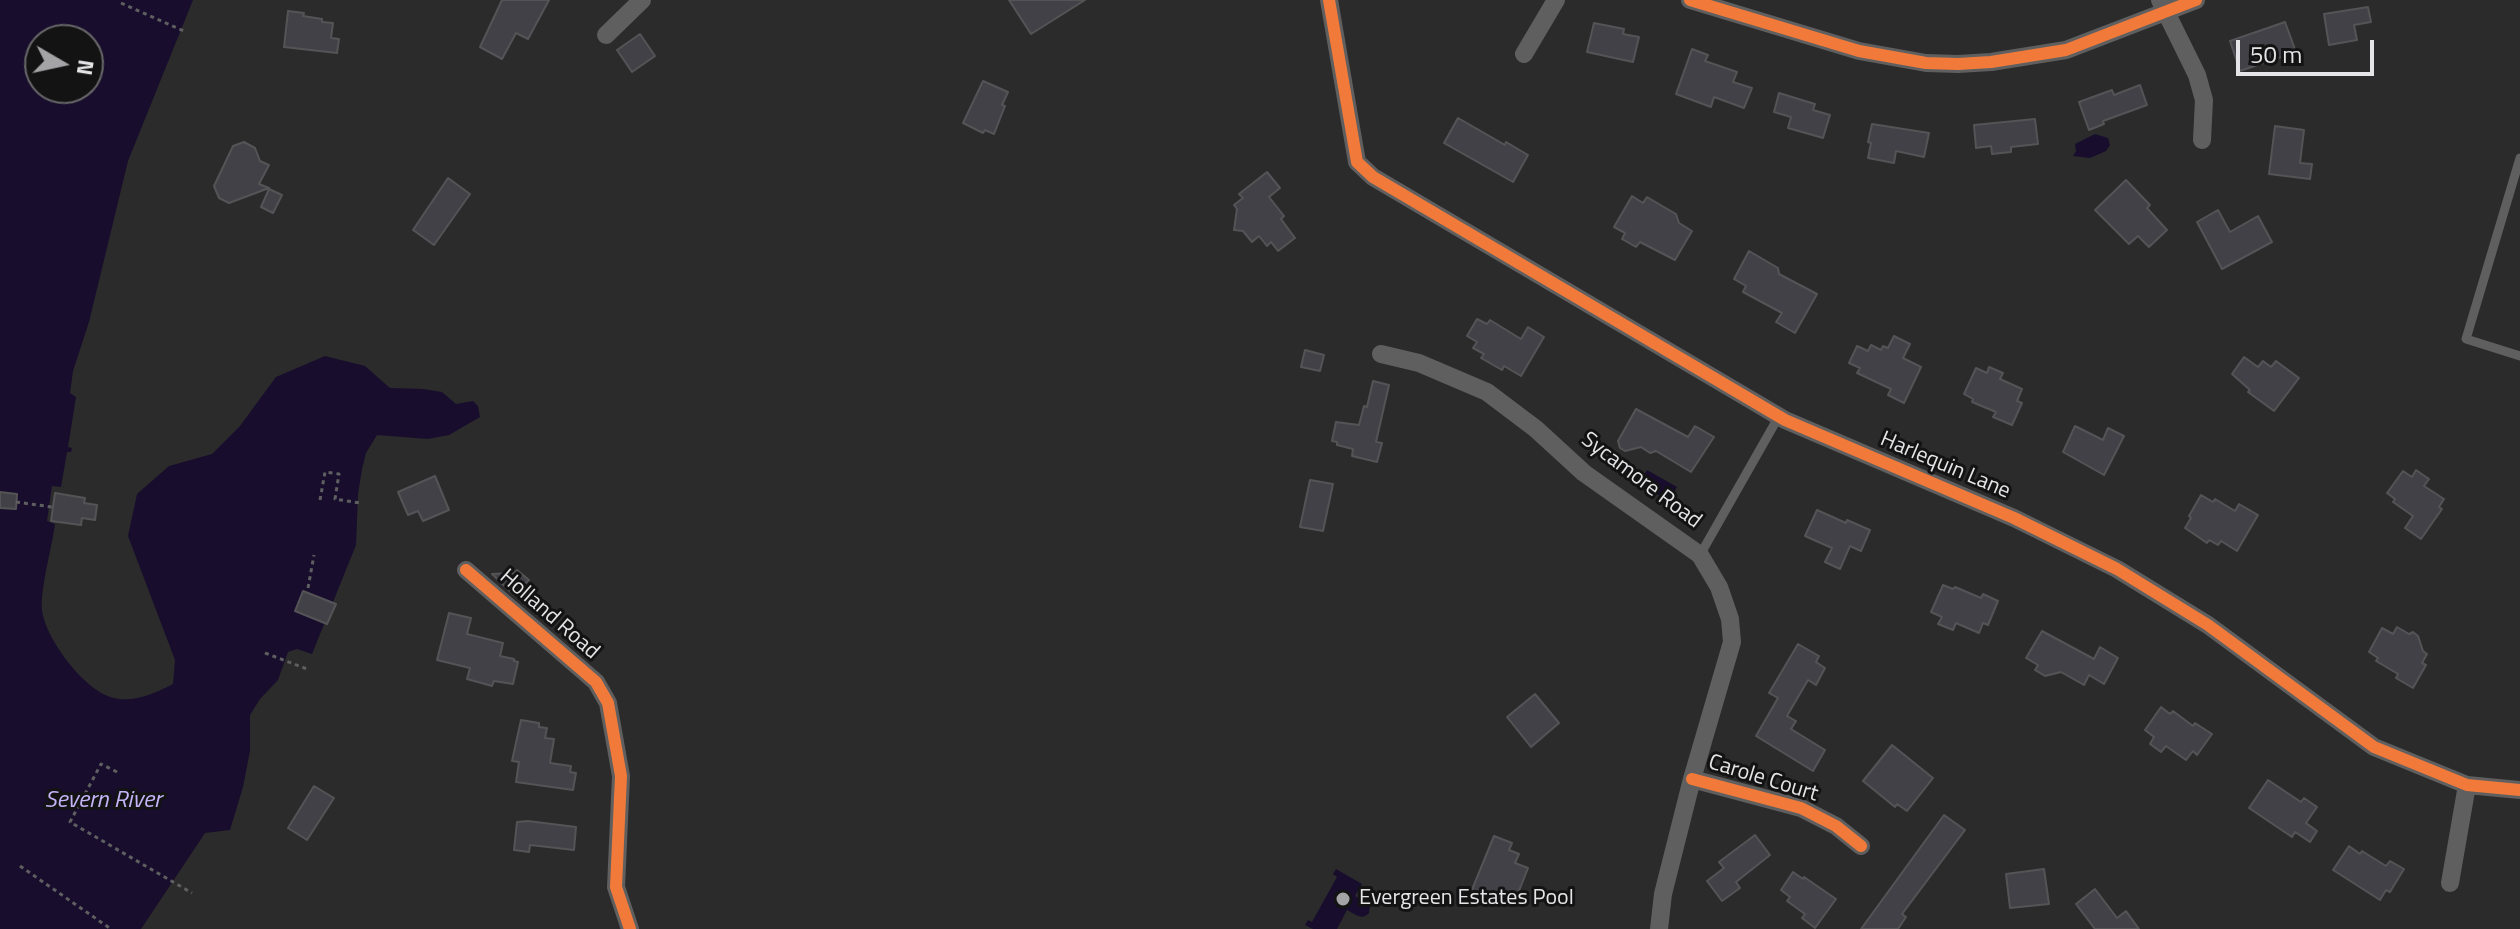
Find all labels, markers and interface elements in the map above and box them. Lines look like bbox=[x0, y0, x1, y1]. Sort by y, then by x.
north arrow bbox=[24, 24, 104, 104]
scale bar bbox=[2240, 24, 2378, 74]
text: 50 m bbox=[2250, 36, 2302, 72]
text: N bbox=[68, 57, 104, 78]
street label: Sycamore Road bbox=[1576, 427, 1706, 535]
street label: Harlequin Lane bbox=[1876, 427, 2014, 505]
street label: Holland Road bbox=[494, 565, 604, 665]
street label: Carole Court bbox=[1705, 750, 1821, 808]
water label: Severn River bbox=[44, 787, 162, 815]
place label: Evergreen Estates Pool bbox=[1359, 886, 1574, 912]
marker: Evergreen Estates Pool bbox=[1334, 890, 1352, 908]

